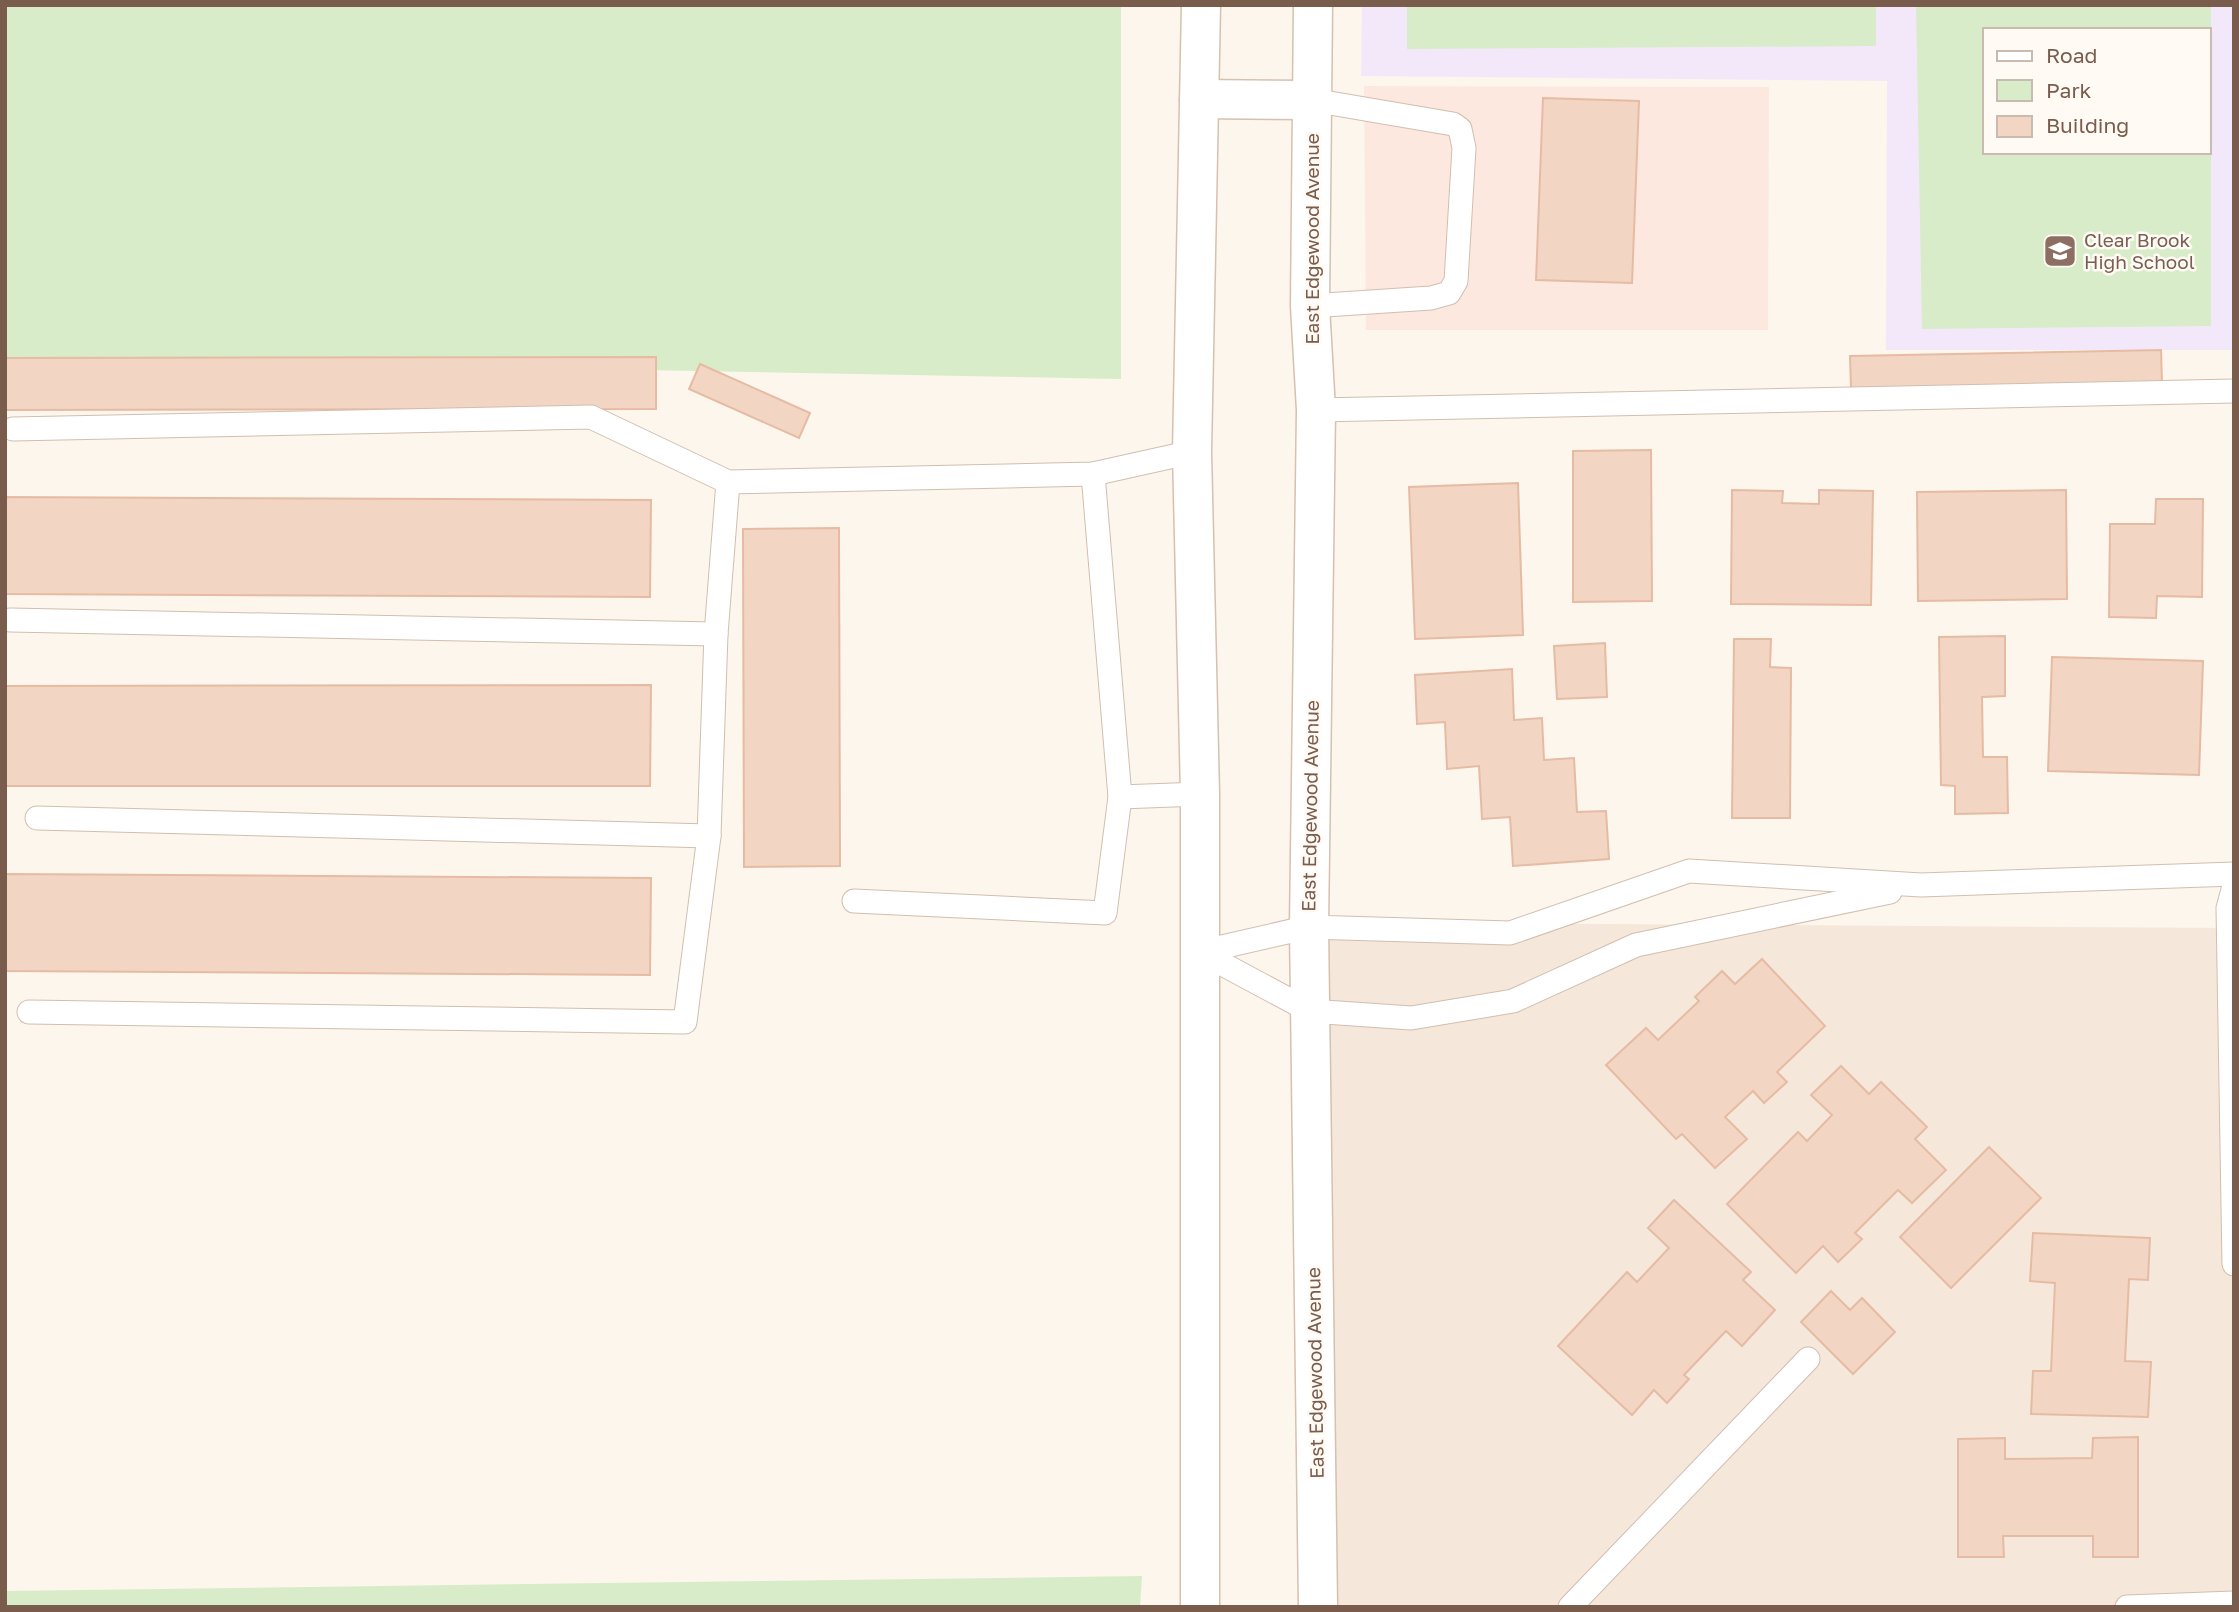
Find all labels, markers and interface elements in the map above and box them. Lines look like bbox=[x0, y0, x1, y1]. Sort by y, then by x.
legend bbox=[1983, 28, 2211, 154]
text: Road bbox=[2046, 42, 2097, 68]
text: Park bbox=[2046, 77, 2092, 103]
text: Building bbox=[2046, 112, 2129, 138]
street label: East Edgewood Avenue bbox=[1300, 133, 1323, 345]
place label: Clear Brook High School bbox=[2084, 228, 2195, 273]
school or university icon: Clear Brook High School bbox=[2041, 232, 2079, 270]
street label: East Edgewood Avenue bbox=[1296, 700, 1323, 912]
street label: East Edgewood Avenue bbox=[1301, 1267, 1328, 1479]

